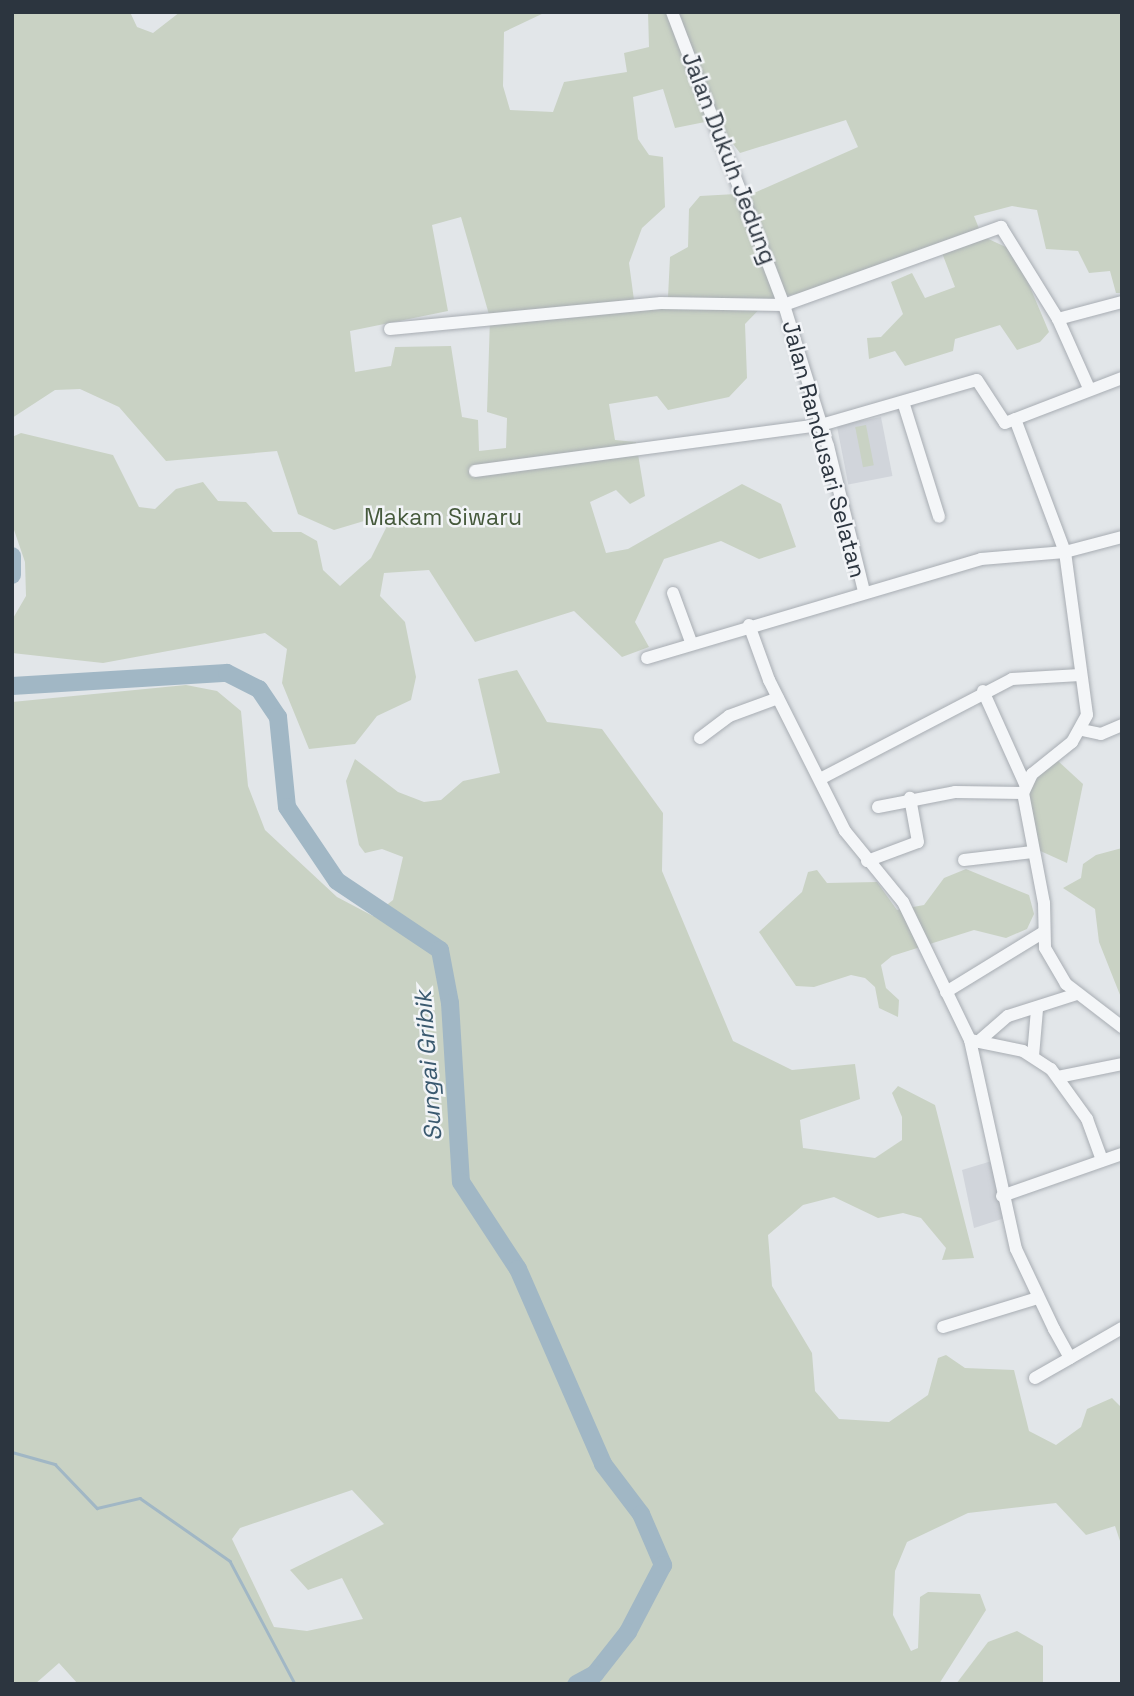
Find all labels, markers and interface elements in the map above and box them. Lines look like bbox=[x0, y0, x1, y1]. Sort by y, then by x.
street label: Jalan Dukuh Jedung bbox=[676, 48, 782, 268]
street label: Jalan Randusari Selatan bbox=[776, 317, 872, 581]
park label: Makam Siwaru bbox=[364, 503, 522, 531]
water label: Sungai Gribik bbox=[408, 990, 448, 1142]

